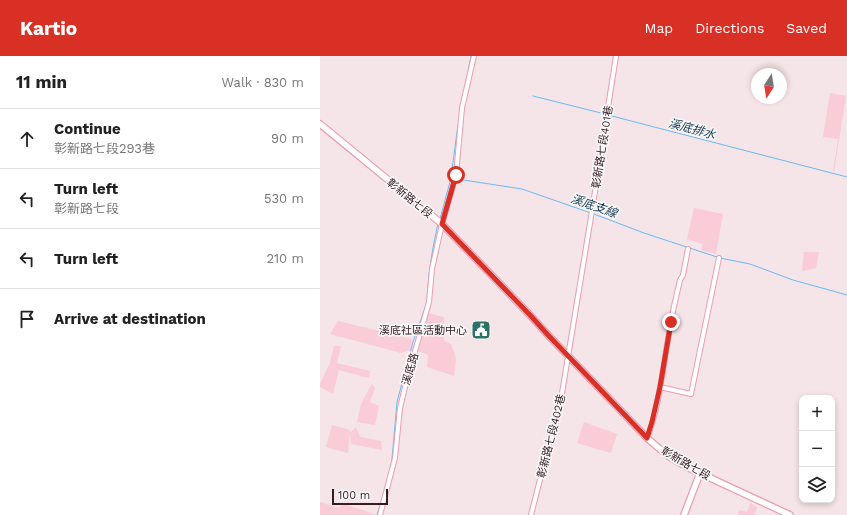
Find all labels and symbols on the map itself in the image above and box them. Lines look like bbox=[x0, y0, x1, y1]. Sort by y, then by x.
north arrow bbox=[751, 68, 787, 104]
street label: 彰新路七段401巷 bbox=[590, 105, 615, 190]
water label: 溪底排水 bbox=[667, 116, 718, 142]
route start bbox=[447, 166, 465, 184]
street label: 彰新路七段 bbox=[384, 176, 435, 221]
water label: 溪底支線 bbox=[569, 192, 621, 221]
route end bbox=[662, 313, 680, 331]
public building icon: 溪底社區活動中心 bbox=[470, 319, 492, 341]
place label: 溪底社區活動中心 bbox=[379, 324, 467, 337]
street label: 溪底路 bbox=[400, 351, 421, 387]
street label: 彰新路七段402巷 bbox=[535, 393, 568, 479]
street label: 彰新路七段 bbox=[659, 444, 713, 483]
scale bar bbox=[332, 487, 388, 506]

